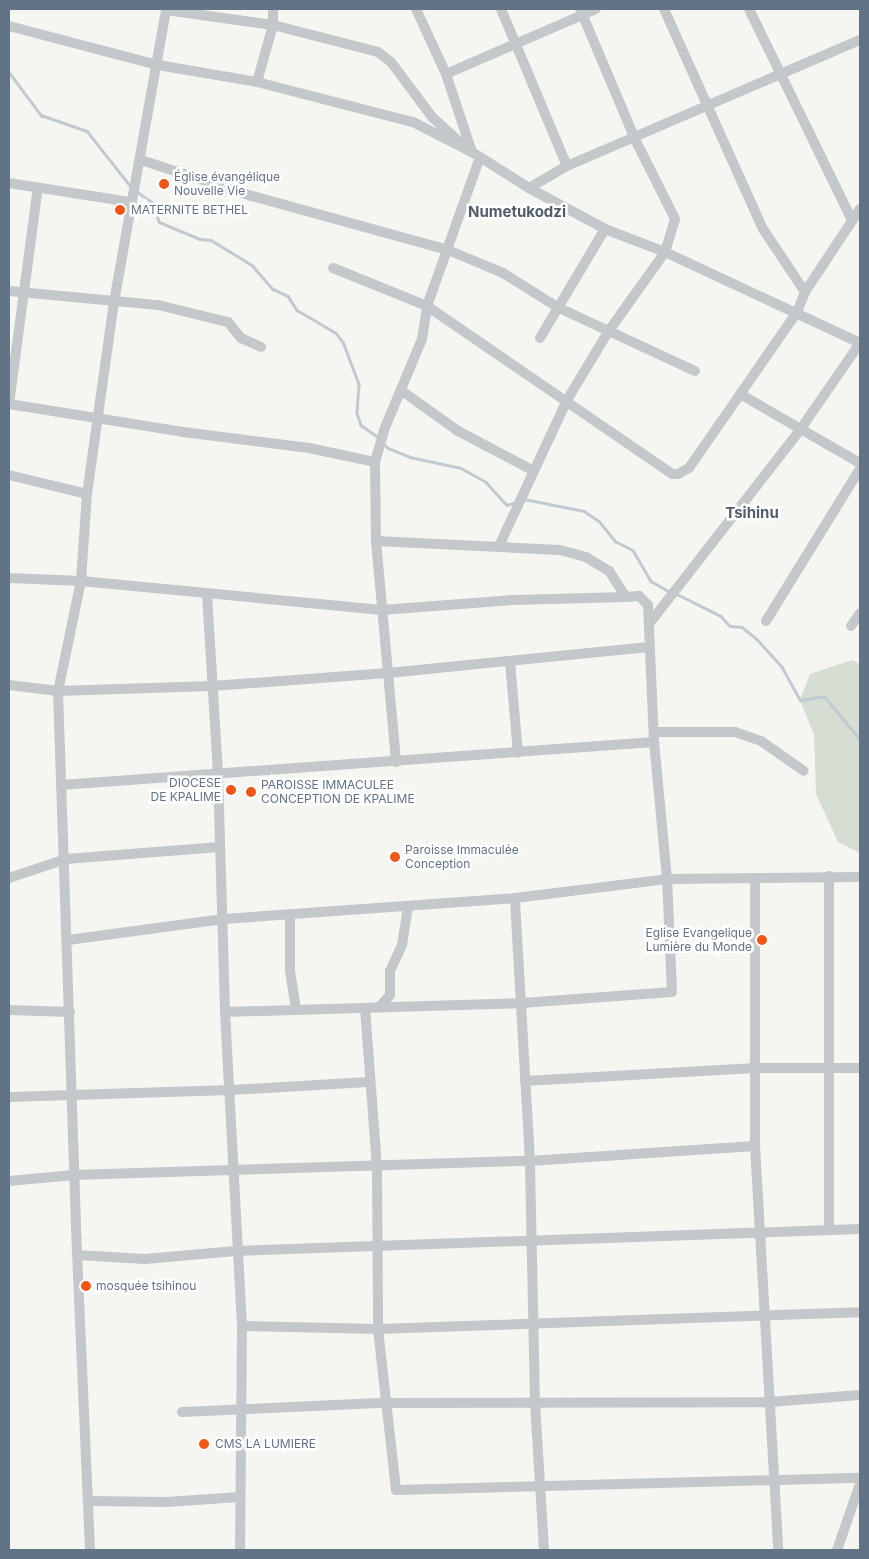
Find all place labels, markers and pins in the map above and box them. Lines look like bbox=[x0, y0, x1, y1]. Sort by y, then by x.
place label: Église évangélique Nouvelle Vie bbox=[174, 170, 280, 198]
marker: Église évangélique Nouvelle Vie bbox=[158, 178, 170, 190]
marker: MATERNITE BETHEL bbox=[113, 203, 127, 217]
place label: MATERNITE BETHEL bbox=[131, 203, 248, 217]
place label: DIOCESE DE KPALIME bbox=[151, 776, 221, 804]
place label: PAROISSE IMMACULEE CONCEPTION DE KPALIME bbox=[261, 778, 415, 806]
marker: DIOCESE DE KPALIME bbox=[225, 784, 237, 796]
marker: PAROISSE IMMACULEE CONCEPTION DE KPALIME bbox=[245, 786, 257, 798]
place label: Paroisse Immaculée Conception bbox=[405, 843, 519, 871]
marker: Paroisse Immaculée Conception bbox=[389, 851, 401, 863]
place label: Eglise Evangelique Lumière du Monde bbox=[646, 926, 752, 954]
marker: Eglise Evangelique Lumière du Monde bbox=[756, 934, 768, 946]
place label: mosquée tsihinou bbox=[96, 1279, 196, 1293]
marker: mosquée tsihinou bbox=[80, 1280, 92, 1292]
marker: CMS LA LUMIERE bbox=[197, 1437, 211, 1451]
place label: CMS LA LUMIERE bbox=[215, 1437, 316, 1451]

